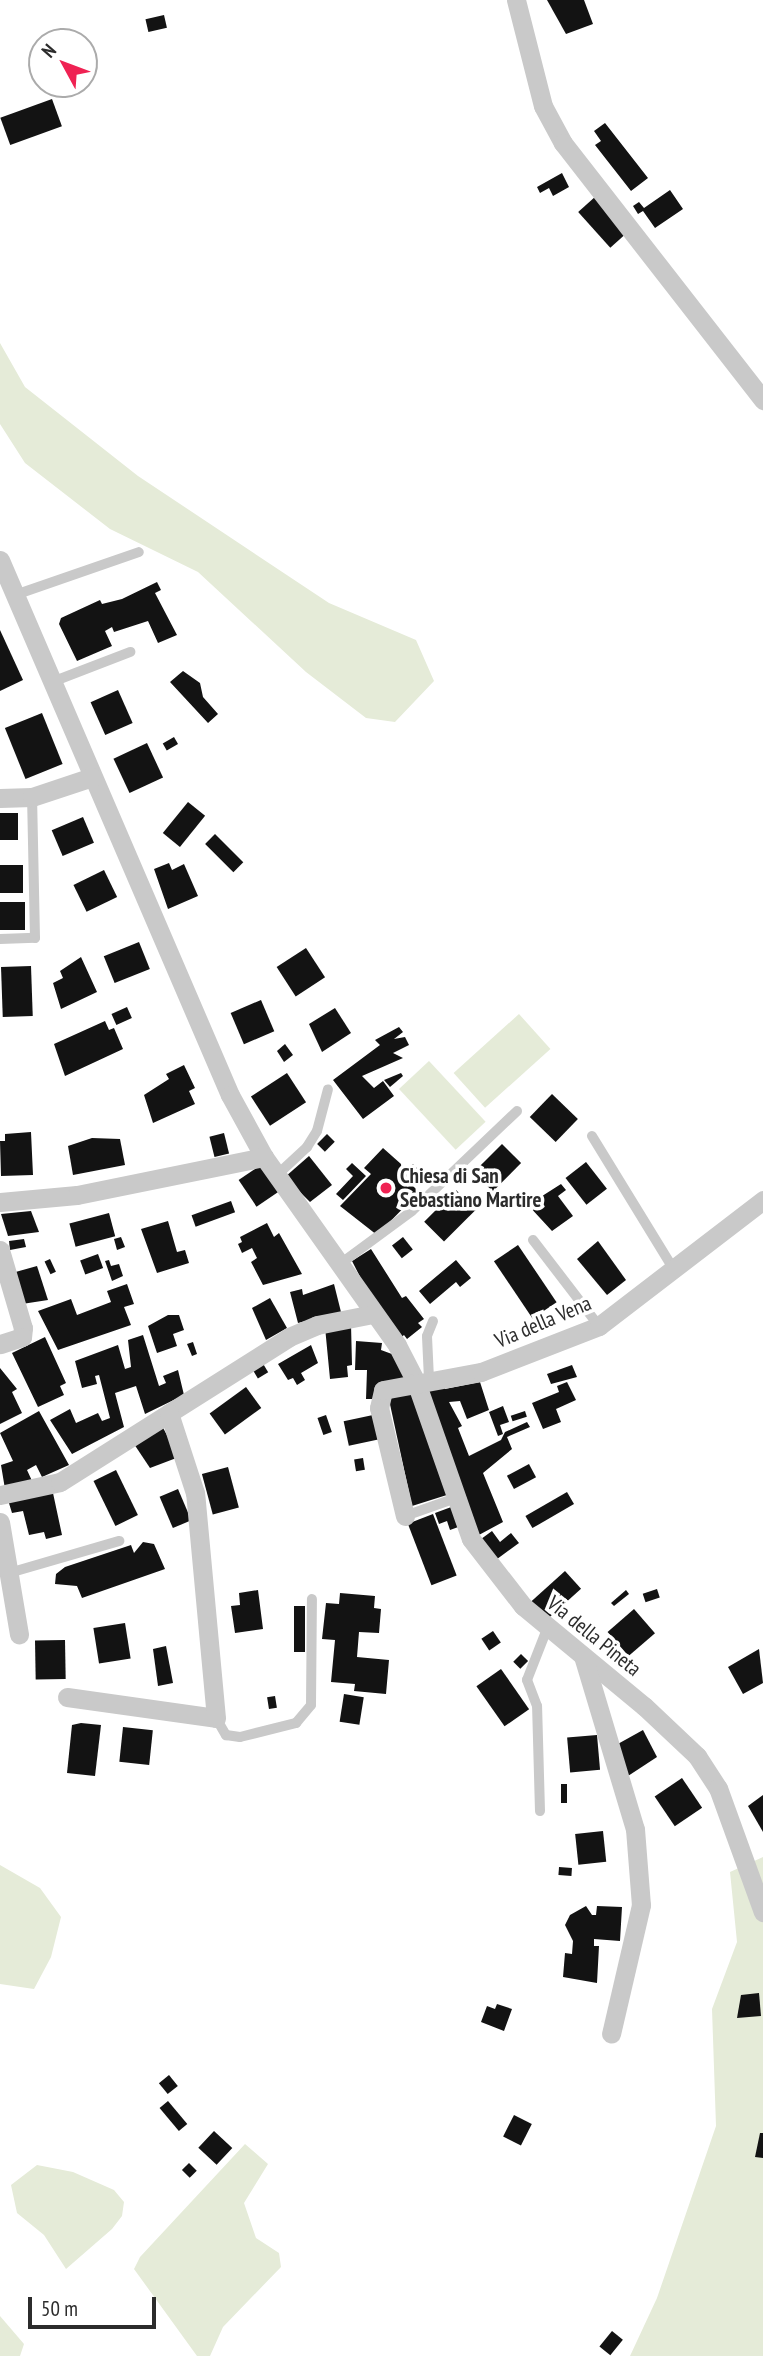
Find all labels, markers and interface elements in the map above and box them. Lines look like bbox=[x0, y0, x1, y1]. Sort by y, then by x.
north arrow bbox=[28, 28, 98, 98]
text: N bbox=[36, 39, 61, 62]
place label: Chiesa di San Sebastiano Martire bbox=[400, 1163, 541, 1213]
marker: Chiesa di San Sebastiano Martire bbox=[378, 1180, 394, 1196]
street label: Via della Vena bbox=[491, 1290, 595, 1354]
street label: Via della Pineta bbox=[542, 1590, 646, 1682]
scale bar bbox=[32, 2282, 159, 2326]
text: 50 m bbox=[41, 2295, 78, 2322]

